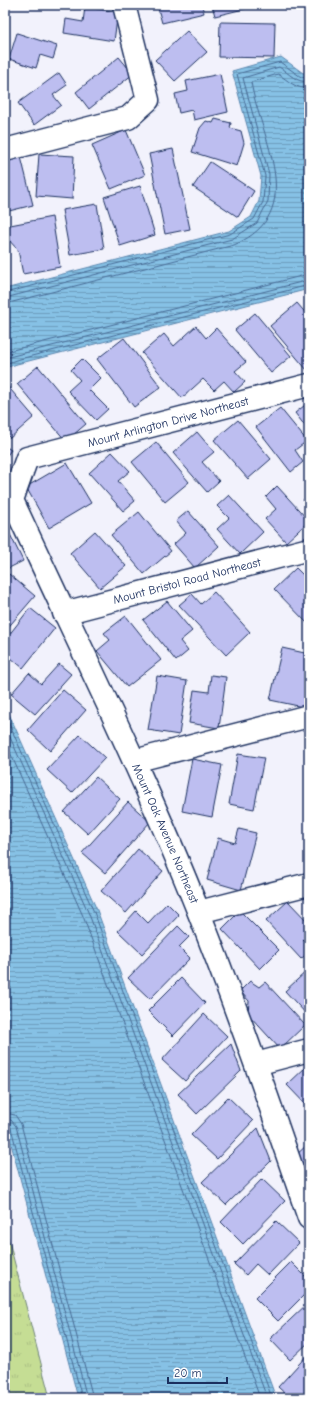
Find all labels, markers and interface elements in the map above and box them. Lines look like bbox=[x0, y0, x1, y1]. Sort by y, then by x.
street label: Mount Arlington Drive Northeast bbox=[86, 394, 251, 450]
street label: Mount Bristol Road Northeast bbox=[111, 555, 263, 607]
street label: Mount Oak Avenue Northeast bbox=[129, 762, 202, 906]
scale bar bbox=[168, 1359, 227, 1385]
text: 20 m bbox=[174, 1366, 202, 1380]

